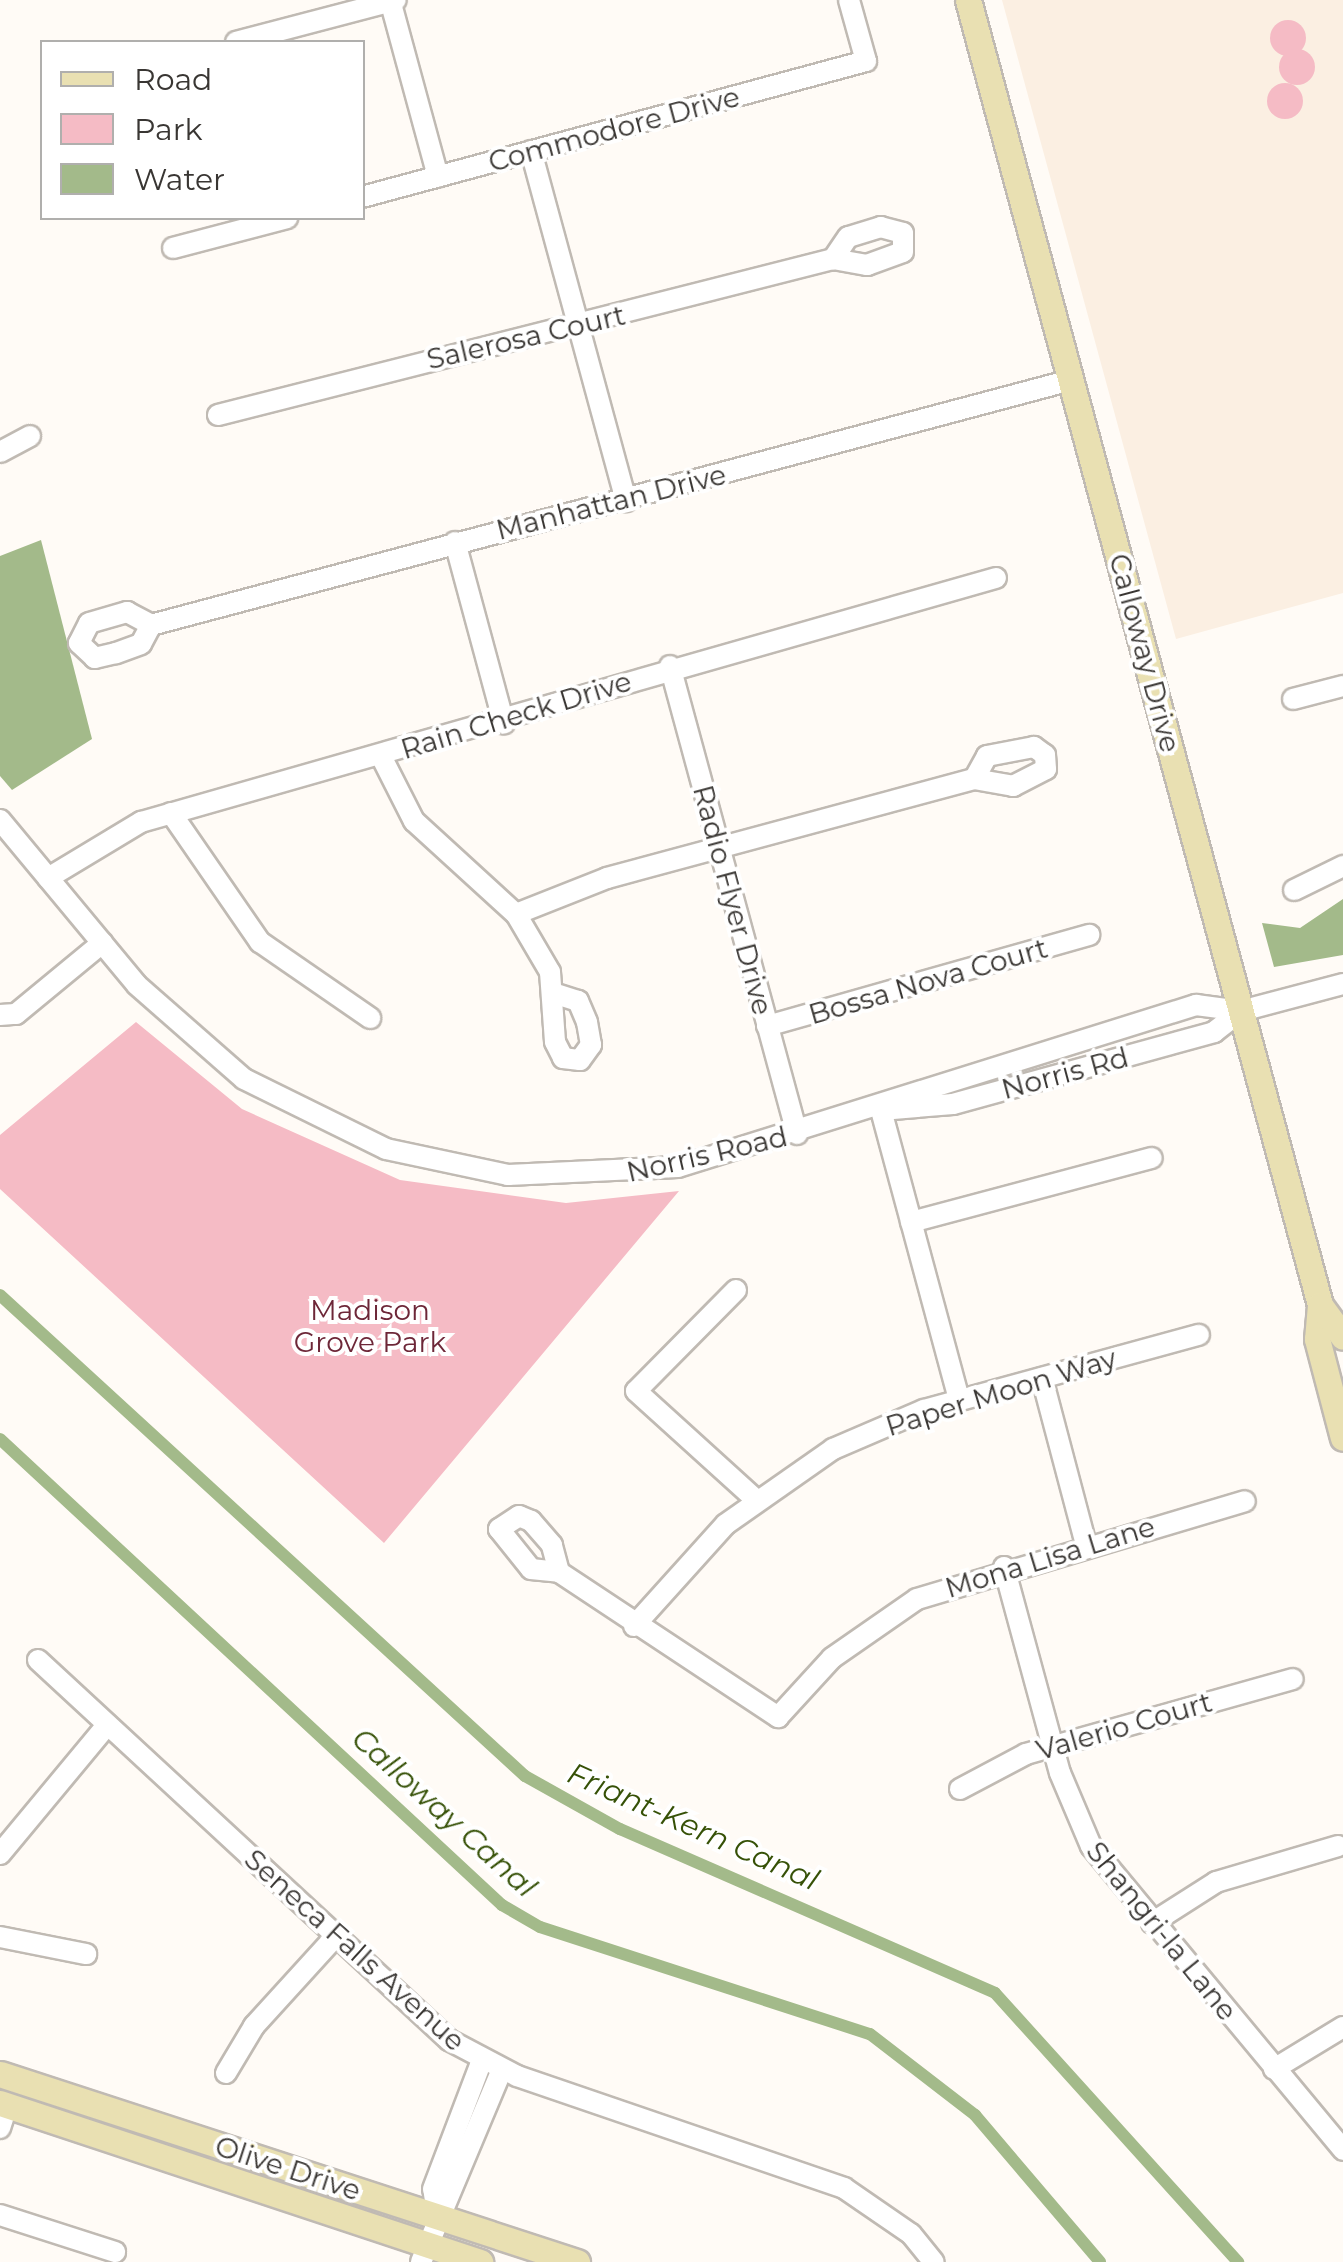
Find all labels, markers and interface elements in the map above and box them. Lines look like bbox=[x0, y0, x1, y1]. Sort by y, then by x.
legend bbox=[40, 40, 365, 220]
text: Road bbox=[134, 61, 212, 98]
street label: Commodore Drive bbox=[485, 79, 743, 179]
text: Park bbox=[134, 111, 203, 148]
text: Water bbox=[134, 161, 225, 198]
street label: Salerosa Court bbox=[423, 298, 629, 376]
street label: Manhattan Drive bbox=[493, 457, 729, 547]
street label: Calloway Drive bbox=[1102, 550, 1188, 756]
street label: Rain Check Drive bbox=[397, 664, 635, 766]
street label: Radio Flyer Drive bbox=[686, 781, 780, 1019]
street label: Bossa Nova Court bbox=[805, 931, 1051, 1031]
street label: Norris Rd bbox=[998, 1040, 1132, 1106]
street label: Norris Road bbox=[623, 1119, 791, 1189]
park label: Madison Grove Park bbox=[294, 1293, 446, 1359]
street label: Paper Moon Way bbox=[882, 1341, 1120, 1443]
street label: Mona Lisa Lane bbox=[941, 1509, 1159, 1605]
street label: Valerio Court bbox=[1032, 1685, 1216, 1767]
water label: Calloway Canal bbox=[344, 1721, 544, 1905]
water label: Friant-Kern Canal bbox=[562, 1755, 824, 1899]
street label: Shangri-la Lane bbox=[1080, 1835, 1244, 2027]
street label: Seneca Falls Avenue bbox=[238, 1842, 472, 2058]
street label: Olive Drive bbox=[211, 2129, 365, 2207]

